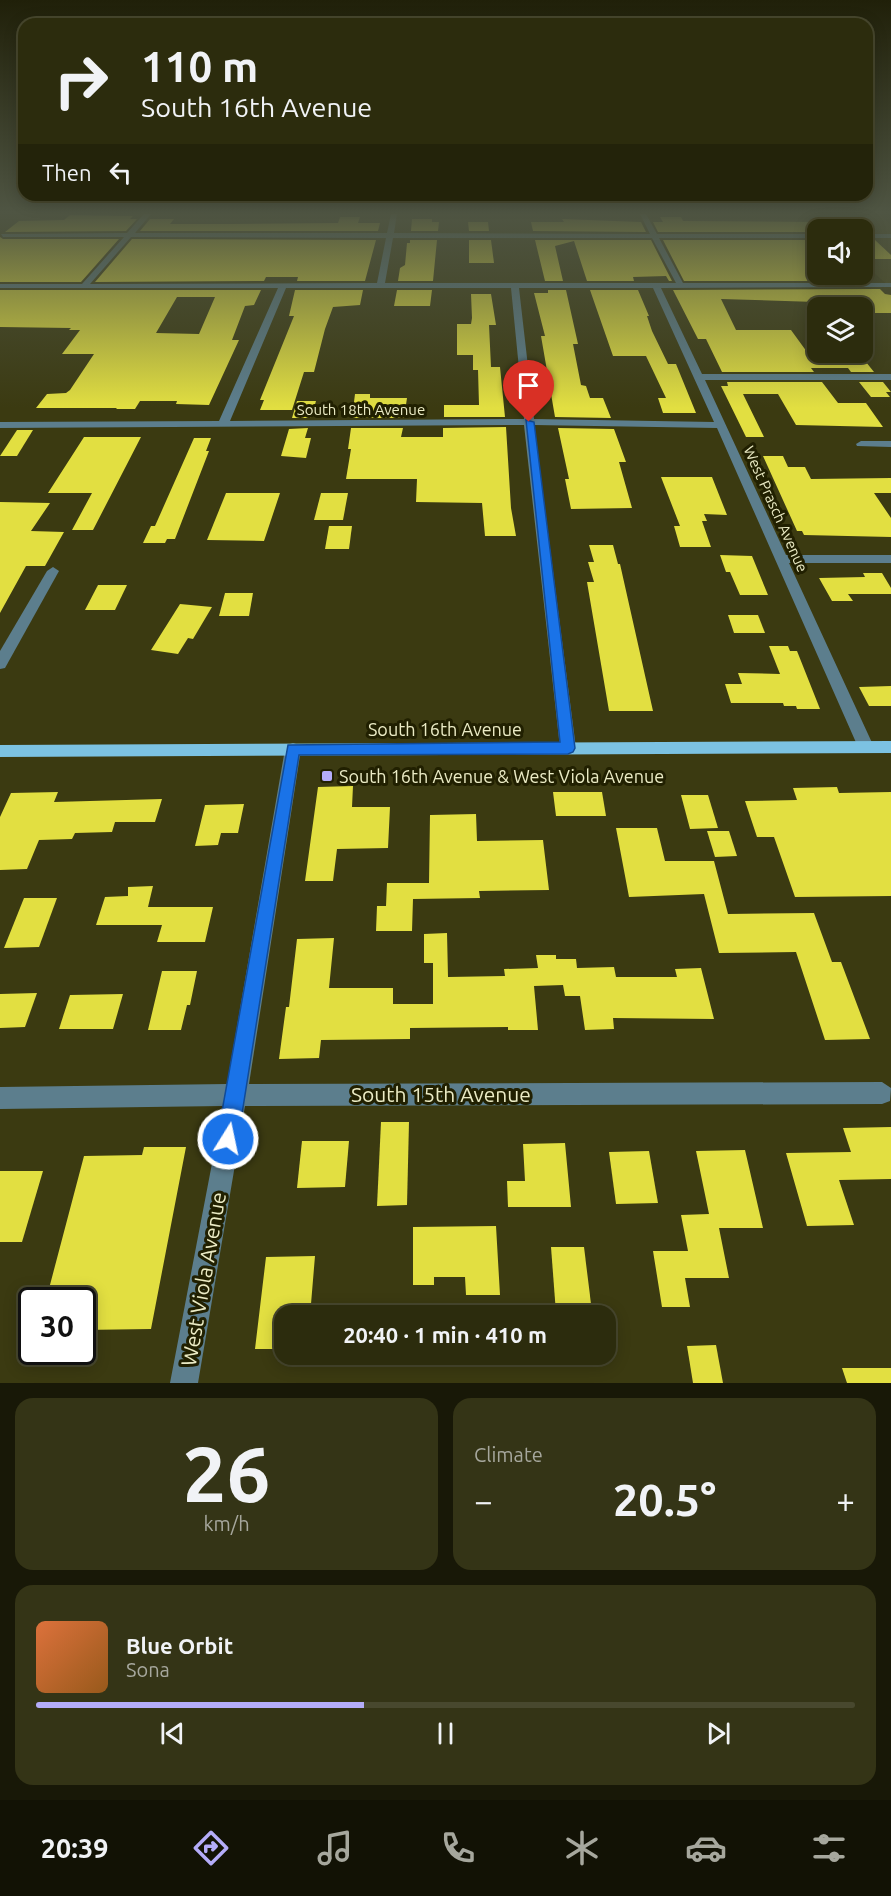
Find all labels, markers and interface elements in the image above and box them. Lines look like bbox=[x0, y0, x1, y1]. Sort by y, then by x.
icon: right bbox=[42, 42, 120, 120]
text: 110 m bbox=[141, 43, 258, 90]
text: South 16th Avenue bbox=[141, 92, 372, 122]
icon: left bbox=[104, 156, 137, 189]
text: Then bbox=[42, 160, 92, 185]
map controls bbox=[807, 219, 873, 363]
button: sound bbox=[807, 219, 873, 285]
button: layers bbox=[807, 297, 873, 363]
pin bbox=[503, 360, 554, 422]
icon: arrive bbox=[512, 369, 545, 402]
street label: South 18th Avenue bbox=[297, 401, 425, 418]
street label: West Prasch Avenue bbox=[741, 443, 811, 575]
street label: South 16th Avenue bbox=[368, 719, 522, 739]
place label: South 16th Avenue & West Viola Avenue bbox=[339, 766, 664, 786]
marker: South 16th Avenue & West Viola Avenue bbox=[320, 769, 334, 783]
street label: South 15th Avenue bbox=[351, 1082, 531, 1106]
position arrow bbox=[196, 1107, 260, 1171]
street label: West Viola Avenue bbox=[176, 1190, 230, 1368]
speed limit sign: 30 bbox=[18, 1287, 96, 1365]
text: 20:40 · 1 min · 410 m bbox=[343, 1322, 547, 1347]
text: 26 bbox=[183, 1429, 270, 1517]
text: Climate bbox=[474, 1443, 543, 1466]
text: 20.5° bbox=[613, 1474, 716, 1525]
text: − bbox=[474, 1482, 493, 1519]
text: + bbox=[836, 1482, 855, 1519]
text: km/h bbox=[203, 1512, 250, 1535]
text: Blue Orbit bbox=[126, 1633, 233, 1658]
text: Sona bbox=[126, 1658, 170, 1681]
icon: previous bbox=[156, 1717, 189, 1750]
icon: pause bbox=[429, 1717, 462, 1750]
icon: next bbox=[702, 1717, 735, 1750]
icon: directions bbox=[190, 1827, 232, 1869]
icon: music bbox=[314, 1827, 356, 1869]
icon: phone bbox=[437, 1827, 479, 1869]
icon: climate bbox=[561, 1827, 603, 1869]
icon: car bbox=[685, 1827, 727, 1869]
icon: filters bbox=[808, 1827, 850, 1869]
text: 20:39 bbox=[41, 1833, 108, 1863]

